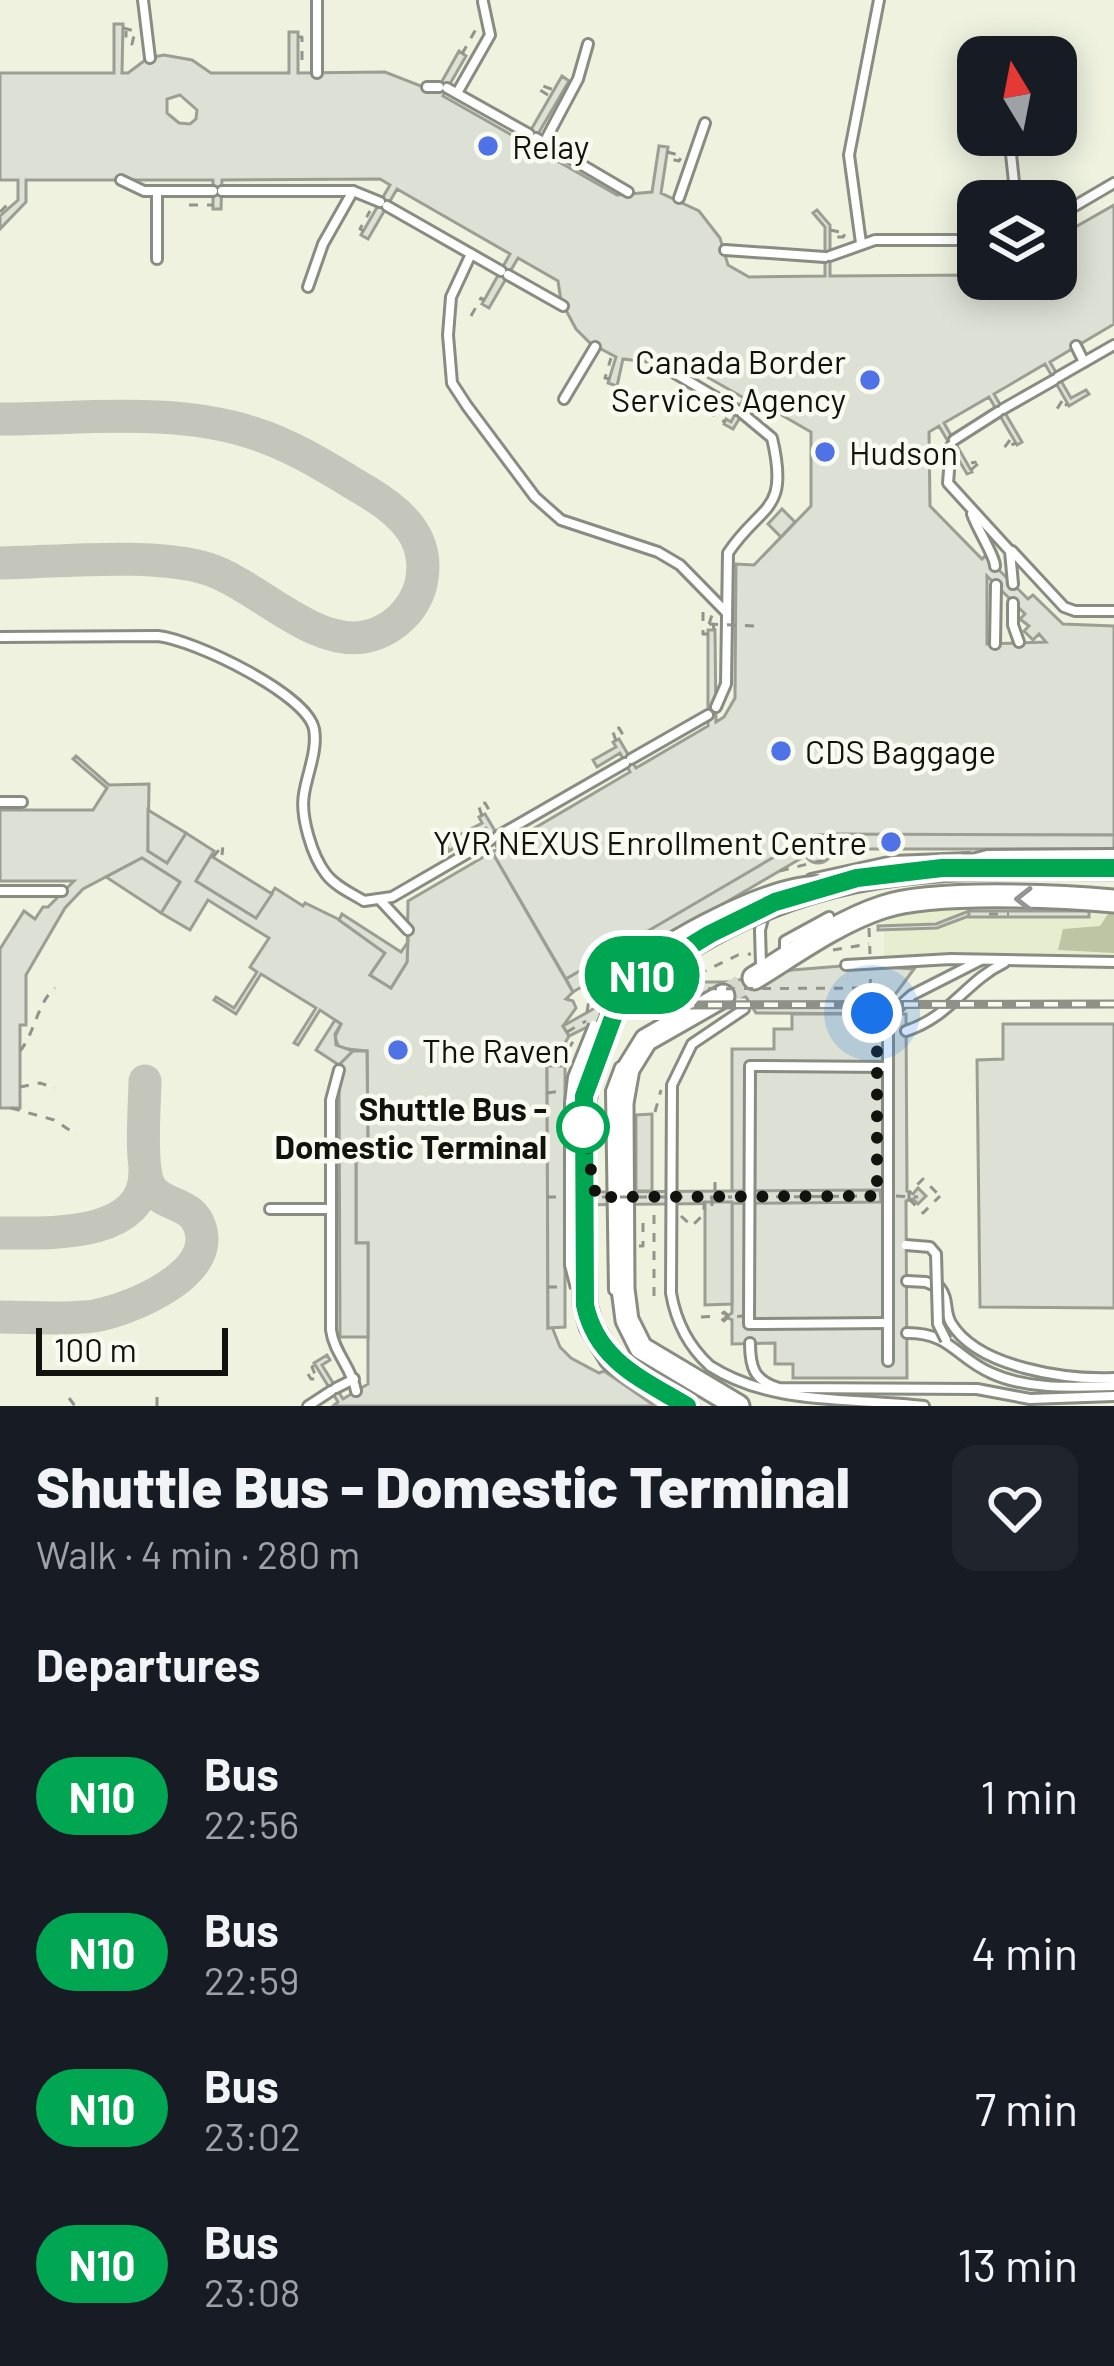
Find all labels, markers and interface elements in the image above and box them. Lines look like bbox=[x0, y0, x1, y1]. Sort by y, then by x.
north arrow bbox=[957, 36, 1077, 156]
map controls bbox=[957, 36, 1077, 300]
place label: Relay bbox=[512, 126, 589, 166]
marker: Relay bbox=[475, 133, 501, 159]
button: layers bbox=[957, 180, 1077, 300]
place label: Canada Border Services Agency bbox=[611, 341, 846, 419]
marker: Canada Border Services Agency bbox=[857, 367, 883, 393]
place label: Hudson bbox=[849, 432, 958, 472]
marker: Hudson bbox=[812, 439, 838, 465]
place label: CDS Baggage bbox=[805, 731, 996, 771]
marker: CDS Baggage bbox=[768, 738, 794, 764]
place label: YVR NEXUS Enrollment Centre bbox=[433, 822, 867, 862]
marker: YVR NEXUS Enrollment Centre bbox=[878, 829, 904, 855]
one-way arrow bbox=[1014, 886, 1032, 912]
line badge: N10 bbox=[573, 936, 711, 1014]
text: N10 bbox=[609, 950, 675, 1000]
your location bbox=[842, 983, 902, 1043]
place label: The Raven bbox=[422, 1030, 570, 1070]
marker: The Raven bbox=[385, 1037, 411, 1063]
place label: Shuttle Bus - Domestic Terminal bbox=[274, 1088, 547, 1166]
marker: Shuttle Bus - Domestic Terminal bbox=[558, 1102, 608, 1152]
scale bar bbox=[36, 1322, 228, 1375]
text: 100 m bbox=[54, 1329, 137, 1369]
button: heart bbox=[952, 1445, 1078, 1571]
text: Shuttle Bus - Domestic Terminal bbox=[36, 1451, 850, 1519]
text: Walk · 4 min · 280 m bbox=[36, 1530, 360, 1577]
text: Departures bbox=[36, 1637, 260, 1691]
text: Bus bbox=[204, 1746, 279, 1800]
text: 1 min bbox=[980, 1769, 1078, 1823]
text: N10 bbox=[69, 1771, 135, 1821]
text: 22:56 bbox=[204, 1800, 299, 1847]
text: Bus bbox=[204, 1902, 279, 1956]
text: 4 min bbox=[971, 1925, 1078, 1979]
text: N10 bbox=[69, 1927, 135, 1977]
text: 22:59 bbox=[204, 1956, 299, 2003]
text: Bus bbox=[204, 2058, 279, 2112]
text: 7 min bbox=[975, 2081, 1078, 2135]
text: N10 bbox=[69, 2083, 135, 2133]
text: 23:02 bbox=[204, 2112, 301, 2159]
text: Bus bbox=[204, 2214, 279, 2268]
text: 13 min bbox=[957, 2237, 1078, 2291]
text: N10 bbox=[69, 2239, 135, 2289]
text: 23:08 bbox=[204, 2268, 300, 2315]

